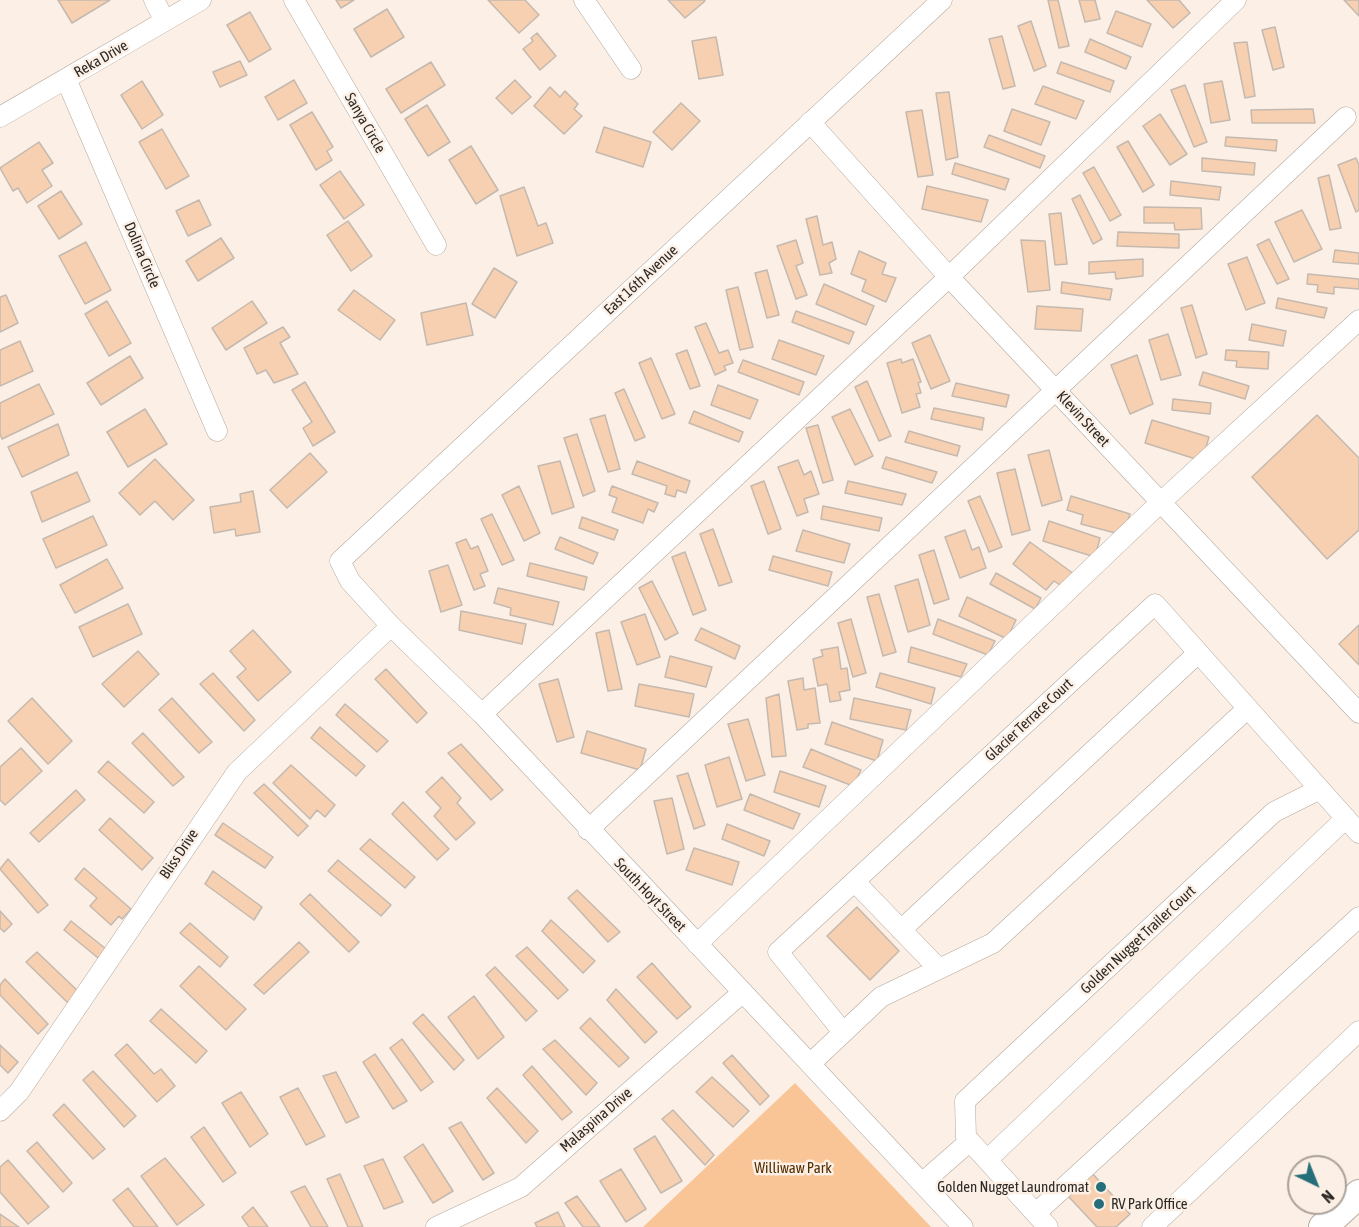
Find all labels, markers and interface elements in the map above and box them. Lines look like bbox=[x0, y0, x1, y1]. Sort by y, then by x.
street label: Reka Drive bbox=[71, 36, 131, 82]
street label: Sanya Circle bbox=[341, 90, 389, 156]
street label: Dolina Circle bbox=[120, 219, 164, 291]
street label: East 16th Avenue bbox=[600, 241, 682, 319]
street label: Klevin Street bbox=[1053, 387, 1113, 451]
street label: Glacier Terrace Court bbox=[981, 675, 1077, 765]
street label: Bliss Drive bbox=[156, 826, 202, 882]
street label: South Hoyt Street bbox=[610, 854, 690, 936]
street label: Golden Nugget Trailer Court bbox=[1077, 882, 1199, 998]
street label: Malaspina Drive bbox=[556, 1084, 636, 1156]
north arrow bbox=[1287, 1155, 1347, 1215]
park label: Williwaw Park bbox=[754, 1159, 832, 1177]
place label: Golden Nugget Laundromat bbox=[937, 1178, 1089, 1196]
marker: Golden Nugget Laundromat bbox=[1094, 1180, 1108, 1194]
text: N bbox=[1318, 1187, 1338, 1207]
place label: RV Park Office bbox=[1111, 1195, 1188, 1213]
marker: RV Park Office bbox=[1092, 1197, 1106, 1211]

